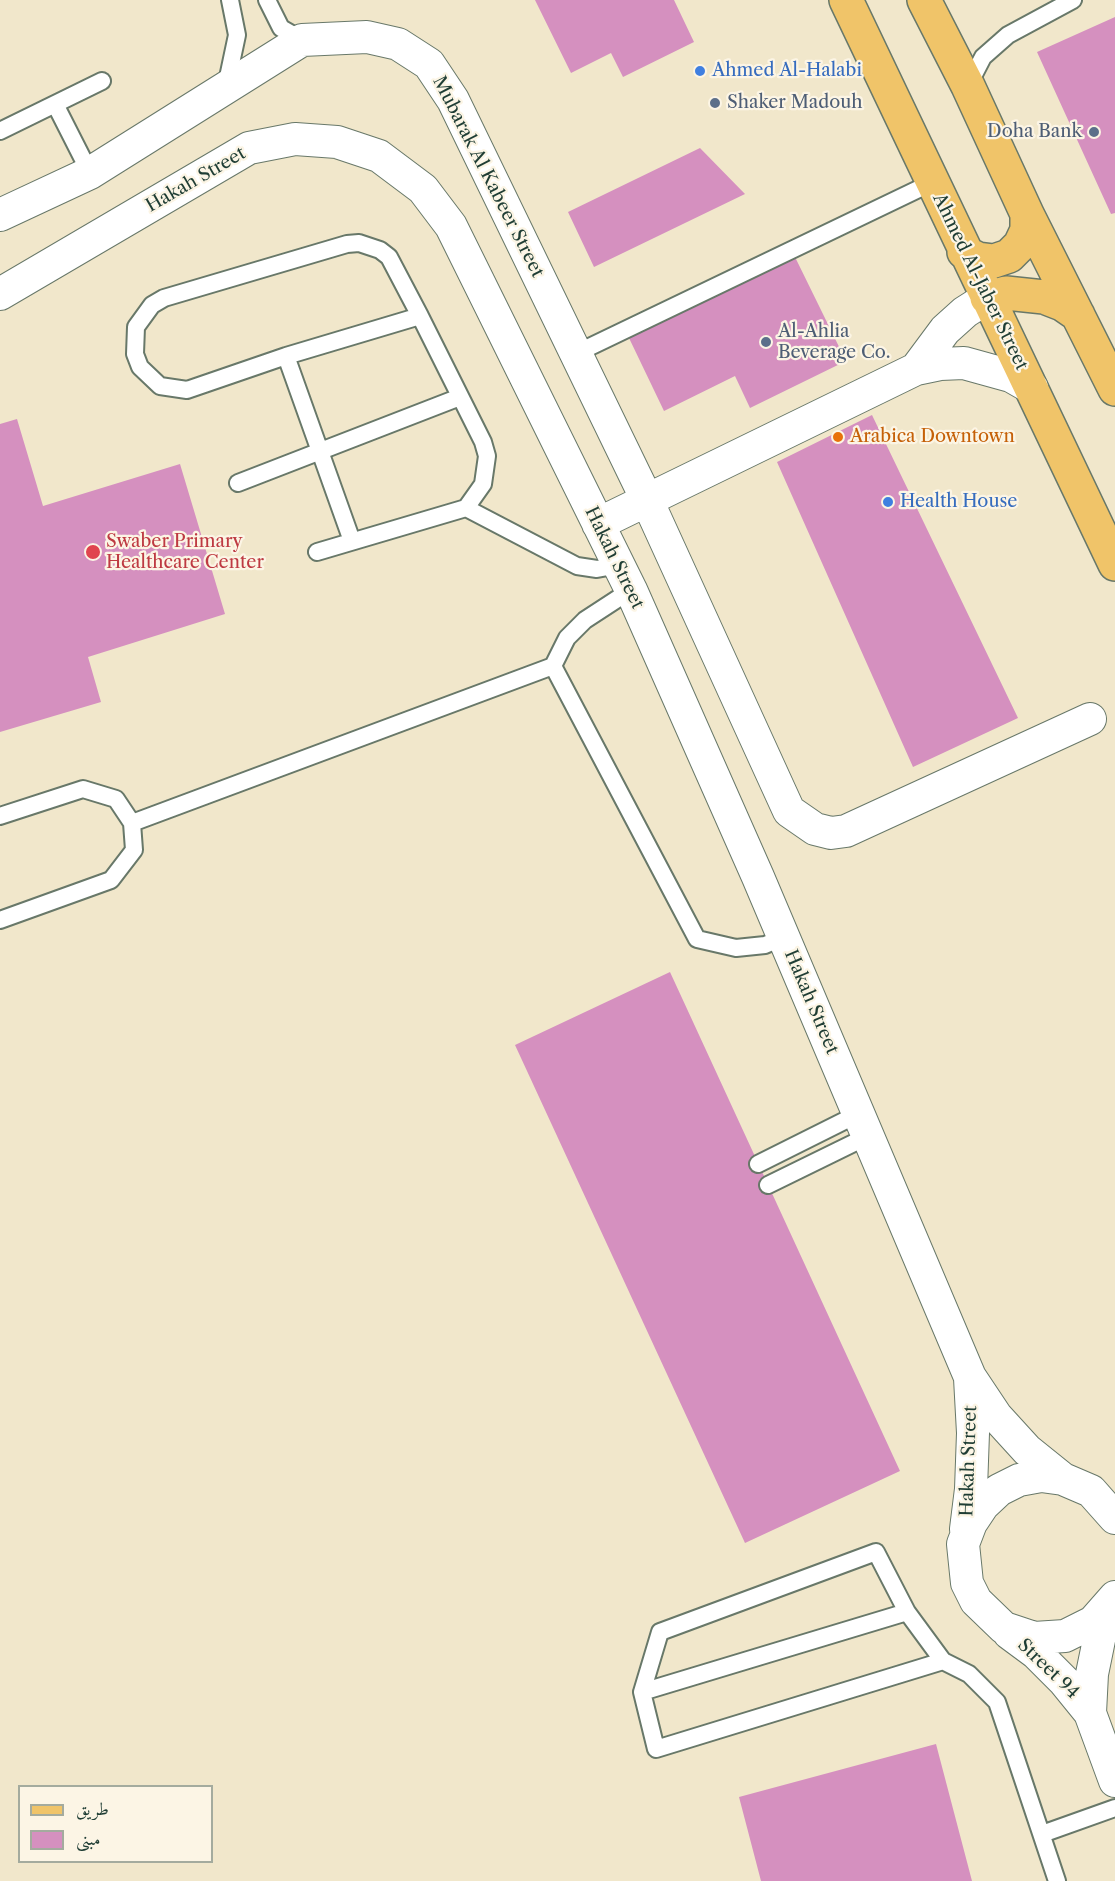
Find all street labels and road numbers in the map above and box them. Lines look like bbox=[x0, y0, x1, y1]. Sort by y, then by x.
street label: Mubarak Al Kabeer Street bbox=[428, 73, 548, 281]
street label: Hakah Street bbox=[142, 143, 250, 217]
street label: Ahmed Al-Jaber Street bbox=[928, 190, 1032, 374]
street label: Hakah Street bbox=[580, 503, 648, 613]
street label: Hakah Street bbox=[779, 947, 843, 1057]
street label: Hakah Street bbox=[956, 1405, 982, 1517]
street label: Street 94 bbox=[1013, 1635, 1083, 1703]

